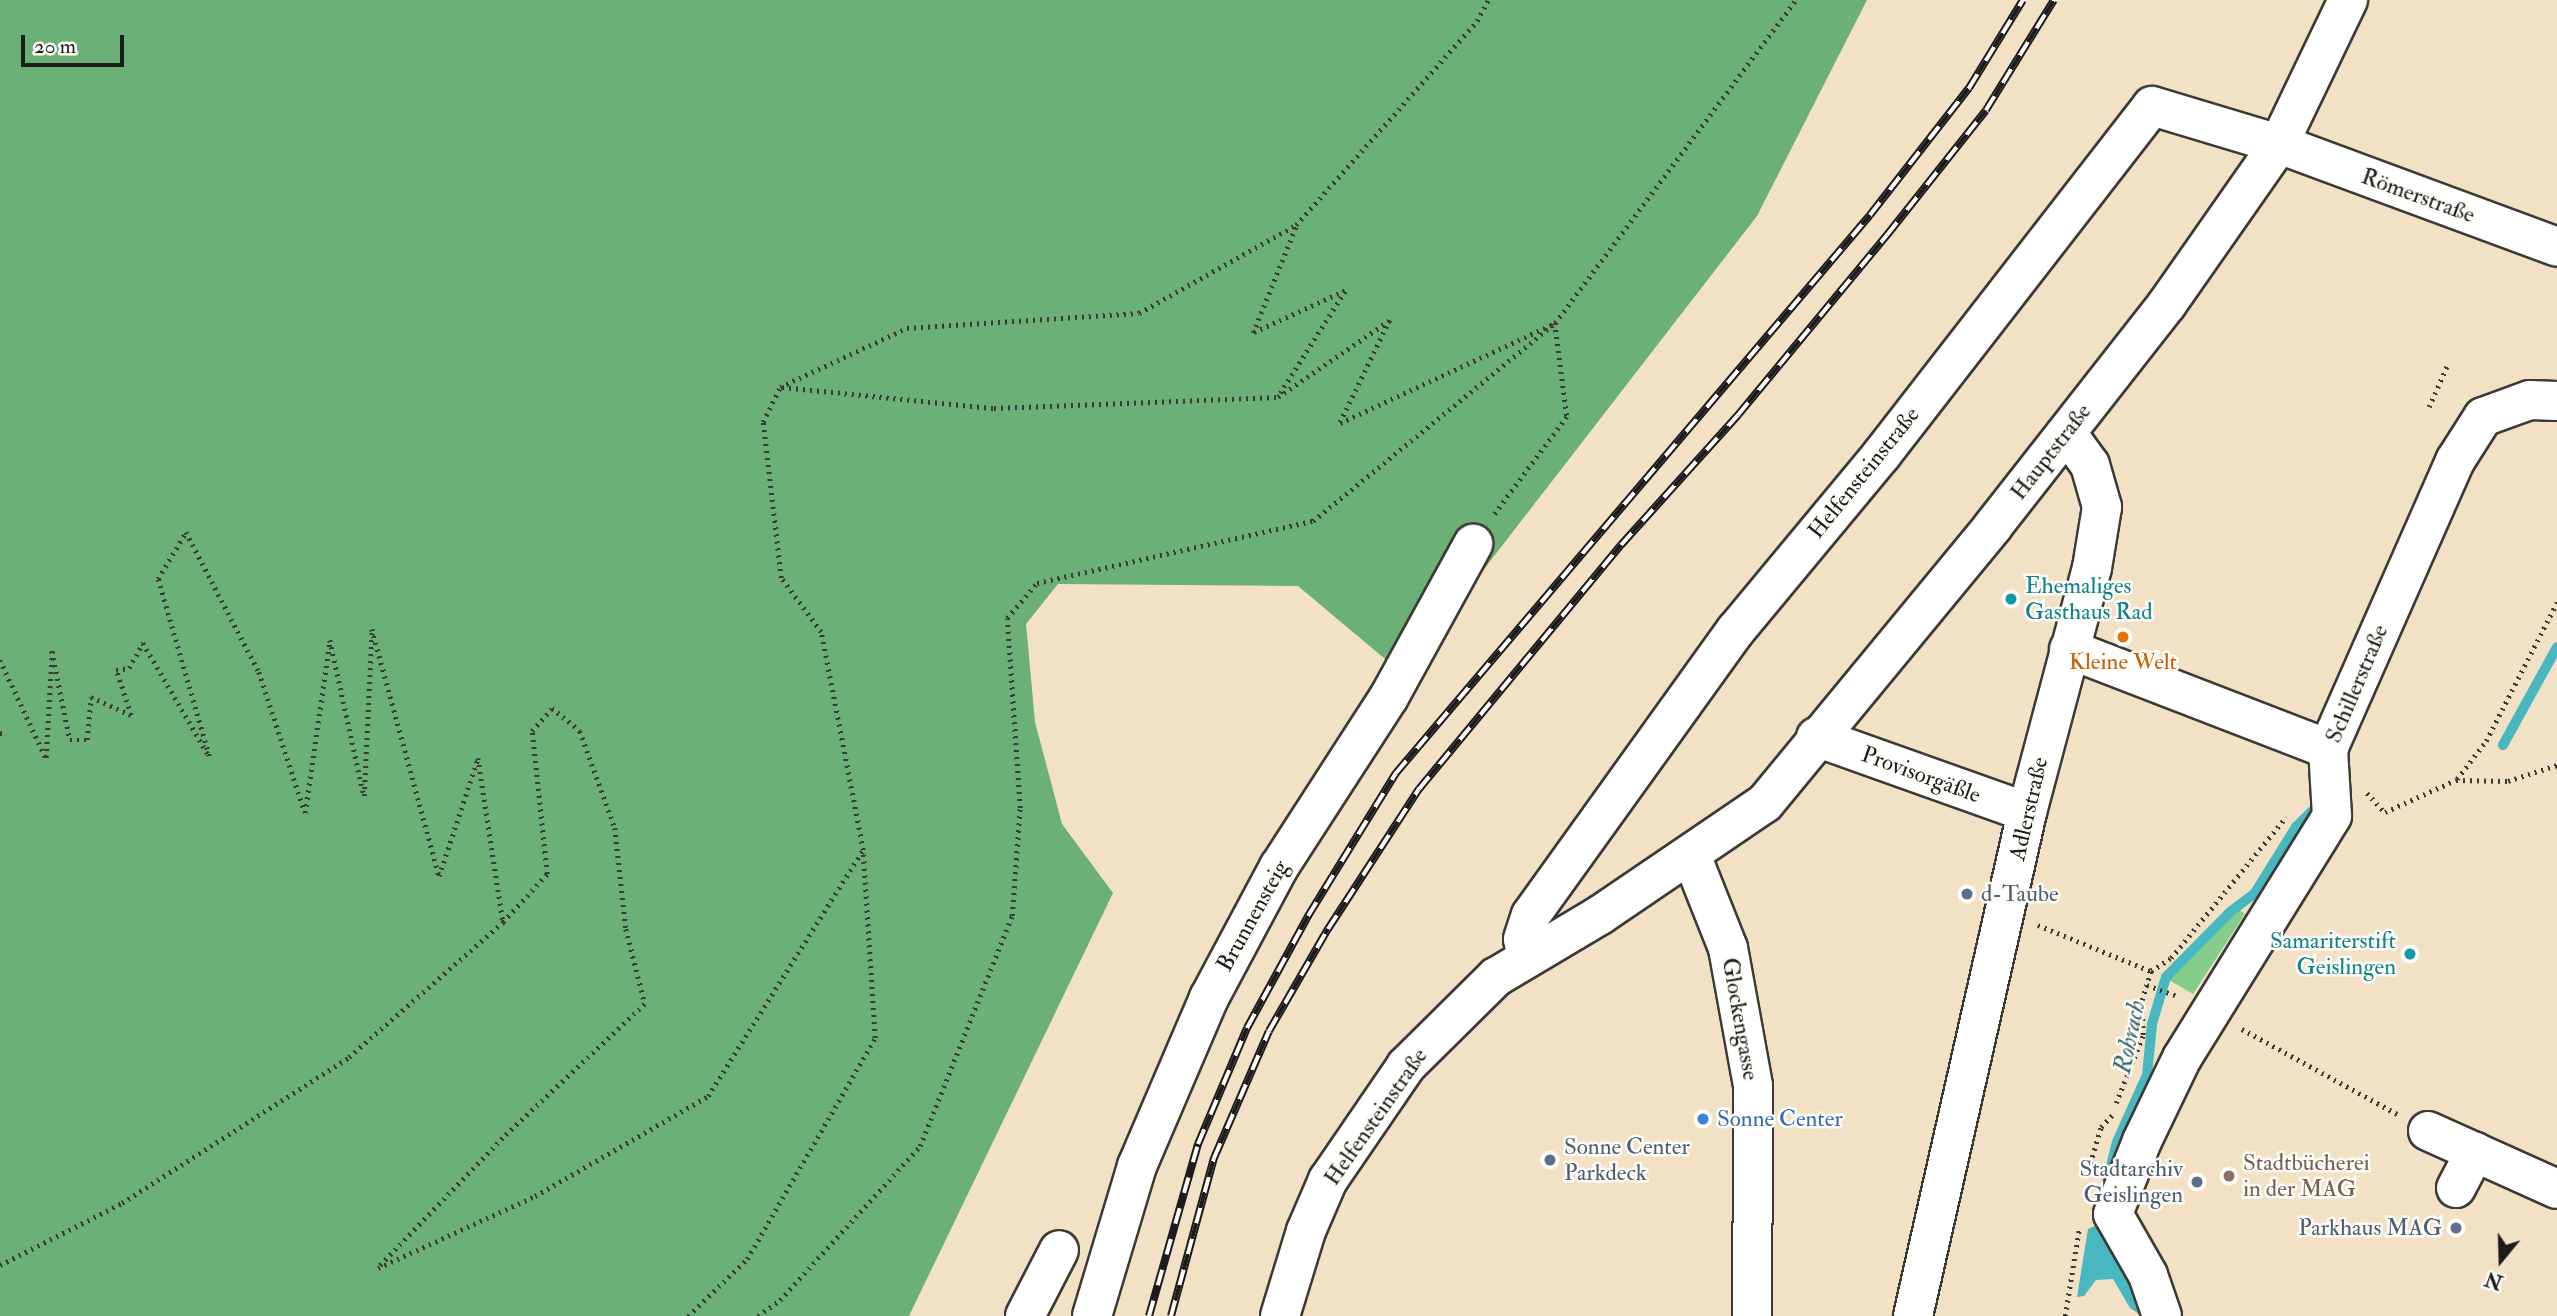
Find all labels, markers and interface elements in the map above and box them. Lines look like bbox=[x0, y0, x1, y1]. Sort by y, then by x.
scale bar bbox=[24, 21, 128, 65]
text: 20 m bbox=[34, 33, 76, 60]
street label: Römerstraße bbox=[2358, 163, 2478, 229]
street label: Hauptstraße bbox=[2005, 398, 2097, 506]
street label: Helfensteinstraße bbox=[1803, 402, 1925, 544]
place label: Ehemaliges Gasthaus Rad bbox=[2025, 572, 2153, 626]
marker: Ehemaliges Gasthaus Rad bbox=[2003, 591, 2019, 607]
street label: Schillerstraße bbox=[2320, 621, 2394, 747]
marker: Kleine Welt bbox=[2115, 629, 2131, 645]
place label: Kleine Welt bbox=[2069, 648, 2177, 676]
street label: Provisorgäßle bbox=[1858, 741, 1984, 809]
street label: Adlerstraße bbox=[2004, 755, 2054, 863]
street label: Brunnensteig bbox=[1211, 856, 1295, 976]
place label: d-Taube bbox=[1981, 880, 2059, 908]
marker: d-Taube bbox=[1959, 886, 1975, 902]
place label: Samariterstift Geislingen bbox=[2270, 927, 2396, 981]
marker: Samariterstift Geislingen bbox=[2402, 946, 2418, 962]
street label: Glockengasse bbox=[1716, 956, 1764, 1082]
water label: Rohrach bbox=[2108, 998, 2152, 1076]
street label: Helfensteinstraße bbox=[1318, 1043, 1434, 1191]
place label: Sonne Center bbox=[1717, 1105, 1843, 1133]
marker: Sonne Center bbox=[1695, 1111, 1711, 1127]
place label: Sonne Center Parkdeck bbox=[1564, 1133, 1690, 1187]
place label: Stadtbücherei in der MAG bbox=[2243, 1149, 2370, 1203]
marker: Sonne Center Parkdeck bbox=[1542, 1152, 1558, 1168]
place label: Stadtarchiv Geislingen bbox=[2079, 1155, 2183, 1209]
marker: Stadtbücherei in der MAG bbox=[2221, 1168, 2237, 1184]
marker: Stadtarchiv Geislingen bbox=[2189, 1174, 2205, 1190]
place label: Parkhaus MAG bbox=[2298, 1214, 2442, 1242]
marker: Parkhaus MAG bbox=[2448, 1220, 2464, 1236]
north arrow bbox=[2466, 1225, 2536, 1295]
text: N bbox=[2482, 1266, 2506, 1294]

